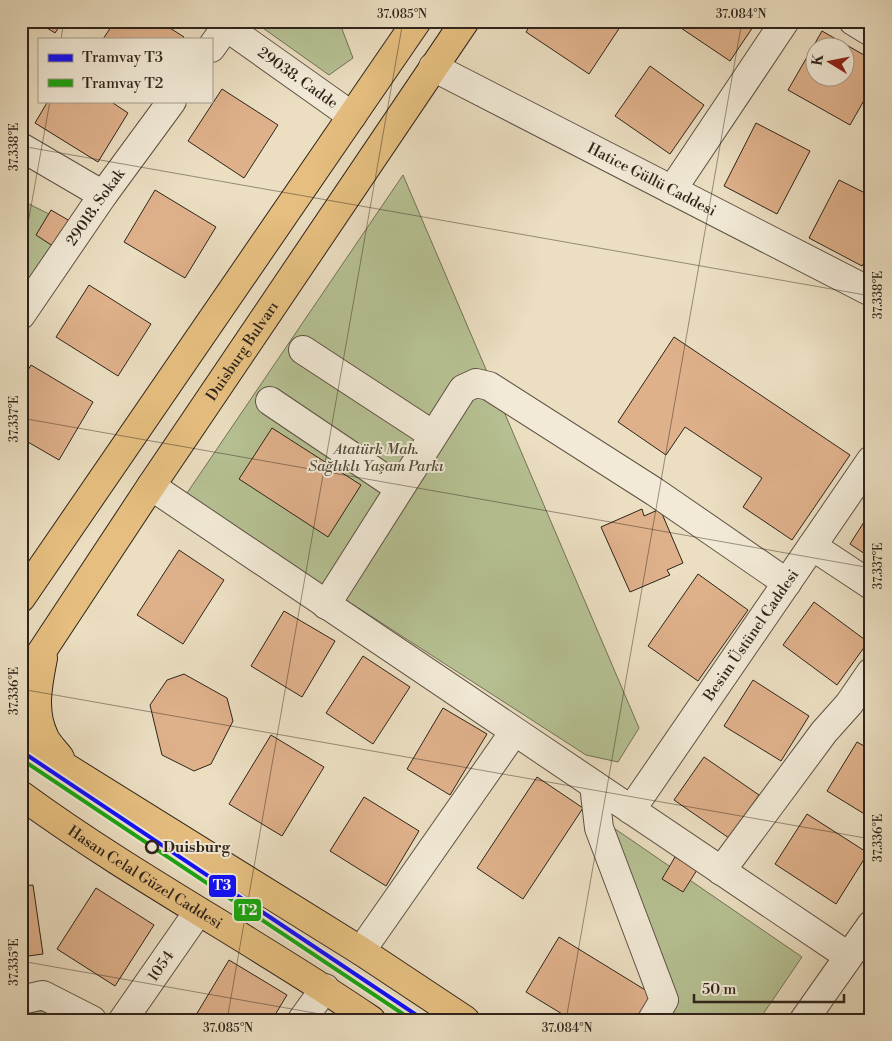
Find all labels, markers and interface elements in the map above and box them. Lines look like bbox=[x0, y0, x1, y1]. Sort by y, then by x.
text: 37.085°N bbox=[377, 7, 427, 22]
text: 37.084°N bbox=[716, 7, 766, 22]
legend bbox=[38, 38, 212, 102]
north arrow bbox=[804, 38, 854, 88]
street label: 29038. Cadde bbox=[254, 43, 342, 113]
text: Tramvay T3 bbox=[82, 48, 163, 67]
text: K bbox=[808, 52, 828, 67]
text: Tramvay T2 bbox=[82, 74, 163, 93]
text: 37.338°E bbox=[7, 123, 22, 171]
street label: Hatice Güllü Caddesi bbox=[584, 139, 719, 221]
street label: 29018. Sokak bbox=[62, 164, 130, 250]
text: 37.338°E bbox=[871, 271, 886, 319]
street label: Duisburg Bulvarı bbox=[202, 298, 283, 405]
text: 37.337°E bbox=[7, 396, 22, 442]
park label: Atatürk Mah. Sağlıklı Yaşam Parkı bbox=[308, 440, 444, 476]
text: 37.337°E bbox=[871, 543, 886, 589]
street label: Besim Üstünel Caddesi bbox=[699, 566, 803, 706]
text: 37.336°E bbox=[7, 667, 22, 715]
text: 37.336°E bbox=[871, 814, 886, 862]
street label: Hasan Celal Güzel Caddesi bbox=[64, 822, 226, 933]
place label: Duisburg bbox=[163, 838, 231, 857]
marker: Duisburg bbox=[145, 840, 159, 854]
line badge: T3 bbox=[208, 874, 237, 898]
text: T3 bbox=[213, 877, 231, 895]
line badge: T2 bbox=[233, 898, 262, 922]
text: T2 bbox=[239, 902, 258, 920]
text: 37.335°E bbox=[7, 938, 22, 986]
street label: 1054 bbox=[144, 947, 178, 985]
scale bar bbox=[694, 971, 844, 1003]
text: 50 m bbox=[702, 980, 736, 999]
text: 37.085°N bbox=[203, 1021, 253, 1036]
text: 37.084°N bbox=[542, 1021, 592, 1036]

